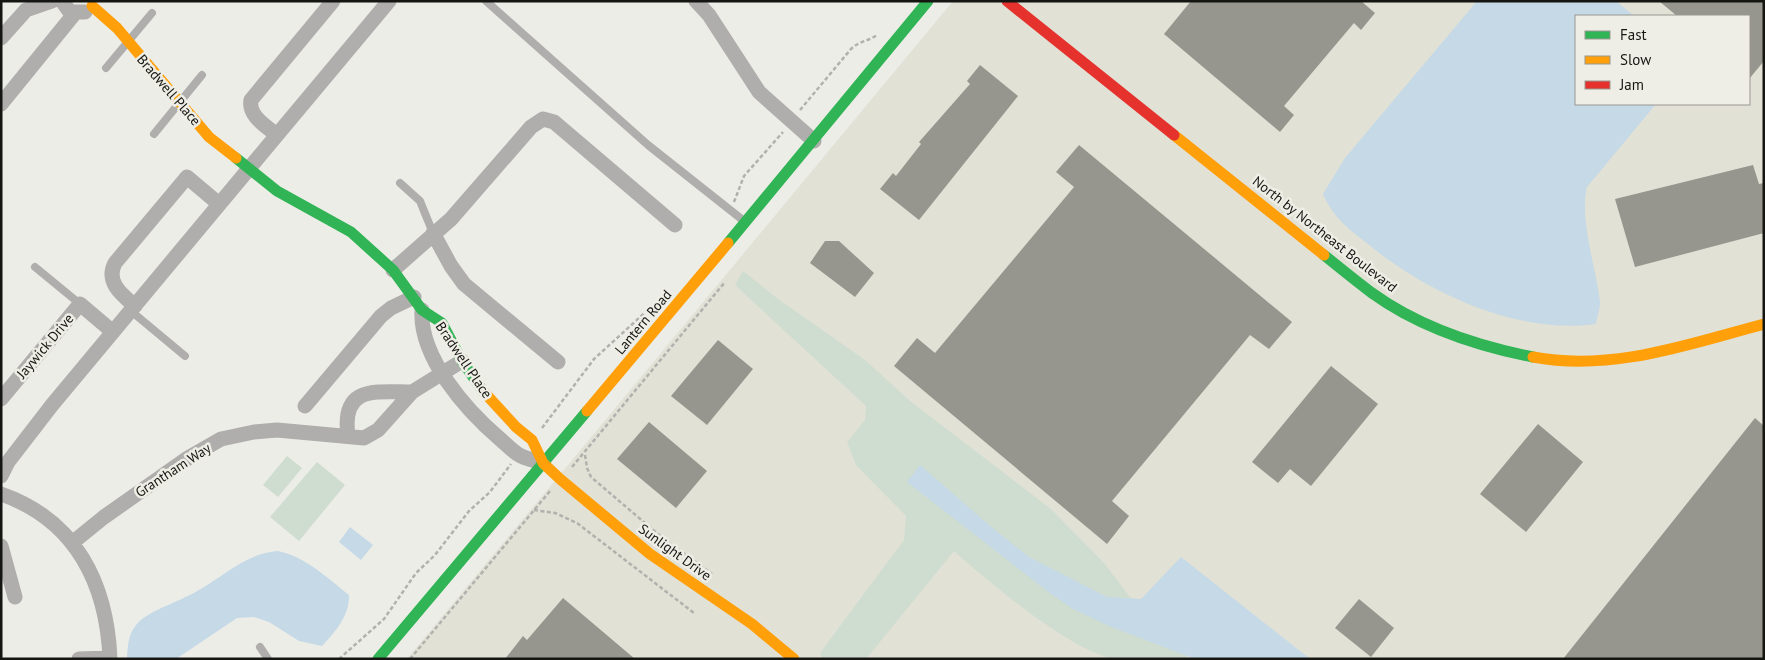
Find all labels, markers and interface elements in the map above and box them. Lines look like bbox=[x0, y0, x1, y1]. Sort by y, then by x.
legend bbox=[1575, 15, 1750, 105]
text: Fast bbox=[1620, 25, 1647, 44]
text: Slow bbox=[1620, 50, 1651, 69]
street label: Bradwell Place bbox=[133, 51, 205, 129]
text: Jam bbox=[1619, 75, 1644, 94]
street label: North by Northeast Boulevard bbox=[1249, 172, 1401, 296]
street label: Lantern Road bbox=[611, 286, 675, 358]
street label: Jaywick Drive bbox=[12, 310, 77, 383]
street label: Bradwell Place bbox=[432, 318, 496, 402]
street label: Grantham Way bbox=[132, 439, 215, 501]
street label: Sunlight Drive bbox=[635, 520, 715, 584]

